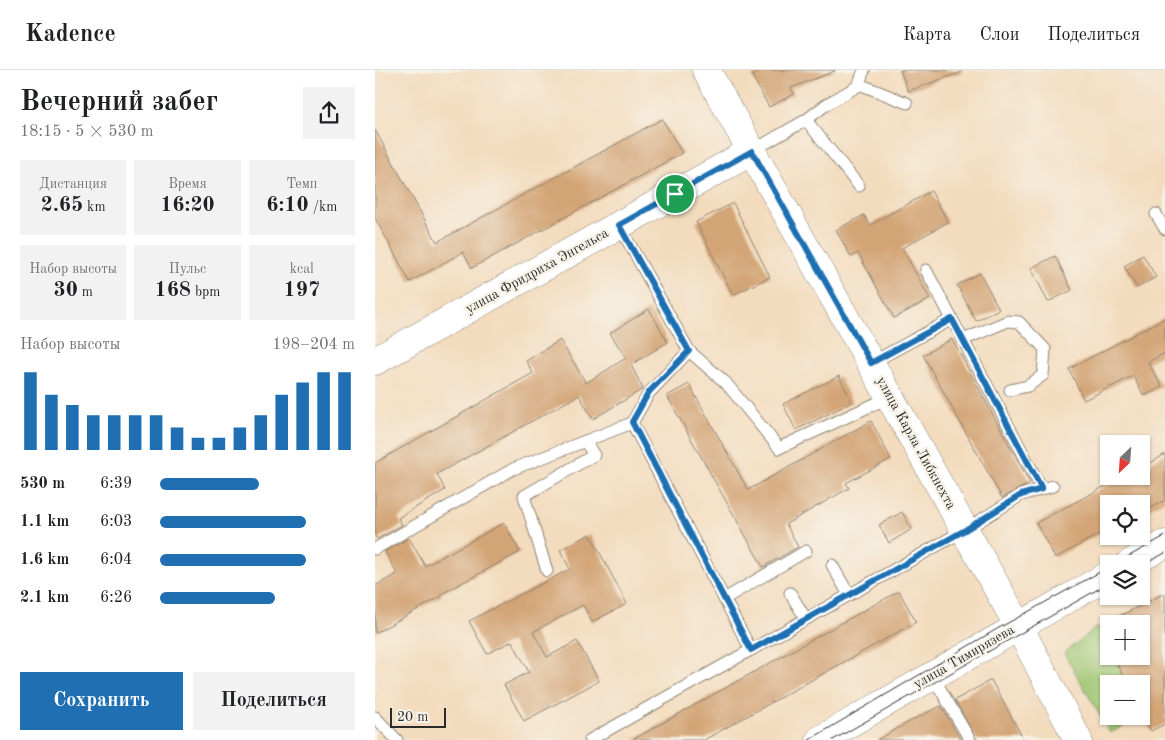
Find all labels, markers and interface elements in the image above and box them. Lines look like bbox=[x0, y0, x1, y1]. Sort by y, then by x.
text: Kadence bbox=[25, 23, 116, 47]
text: Карта bbox=[903, 26, 952, 44]
text: Слои bbox=[980, 26, 1019, 44]
text: Поделиться bbox=[1047, 26, 1140, 44]
button: share bbox=[303, 87, 355, 139]
text: Вечерний забег bbox=[20, 89, 218, 117]
text: 18:15 · 5 × 530 m bbox=[20, 124, 153, 140]
pin bbox=[654, 173, 696, 215]
text: Дистанция bbox=[39, 177, 107, 191]
text: Время bbox=[168, 177, 207, 191]
text: Темп bbox=[286, 177, 317, 191]
icon: arrive bbox=[661, 180, 689, 208]
text: 2.65 bbox=[41, 195, 83, 216]
text: 16:20 bbox=[160, 195, 215, 216]
text: 6:10 bbox=[266, 195, 309, 216]
text: km bbox=[83, 200, 106, 214]
text: /km bbox=[309, 200, 337, 214]
street label: улица Фридриха Энгельса bbox=[463, 226, 611, 316]
text: Набор высоты bbox=[29, 262, 117, 276]
text: Пульс bbox=[169, 262, 206, 276]
text: kcal bbox=[290, 262, 314, 276]
text: 30 bbox=[53, 280, 78, 301]
text: 168 bbox=[154, 280, 191, 301]
text: 197 bbox=[284, 280, 320, 301]
text: m bbox=[78, 285, 93, 299]
text: bpm bbox=[191, 285, 221, 299]
text: Набор высоты bbox=[20, 337, 120, 353]
text: 198–204 m bbox=[272, 337, 355, 353]
street label: улица Карла Либкнехта bbox=[874, 374, 958, 512]
north arrow bbox=[1100, 435, 1150, 485]
map controls bbox=[1100, 435, 1150, 725]
text: 530 m bbox=[20, 476, 65, 492]
text: 6:39 bbox=[100, 476, 132, 492]
button: locate bbox=[1100, 495, 1150, 545]
text: 1.1 km bbox=[20, 514, 69, 530]
text: 6:03 bbox=[100, 514, 132, 530]
text: 1.6 km bbox=[20, 552, 69, 568]
text: 6:04 bbox=[100, 552, 132, 568]
button: layers bbox=[1100, 555, 1150, 605]
text: 2.1 km bbox=[20, 590, 69, 606]
text: 6:26 bbox=[100, 590, 132, 606]
button: + bbox=[1100, 615, 1150, 665]
street label: улица Тимирязева bbox=[911, 623, 1017, 691]
button: Сохранить bbox=[20, 672, 183, 730]
button: Поделиться bbox=[193, 672, 355, 730]
button: − bbox=[1100, 675, 1150, 725]
scale bar bbox=[390, 705, 446, 728]
text: 20 m bbox=[397, 710, 428, 724]

